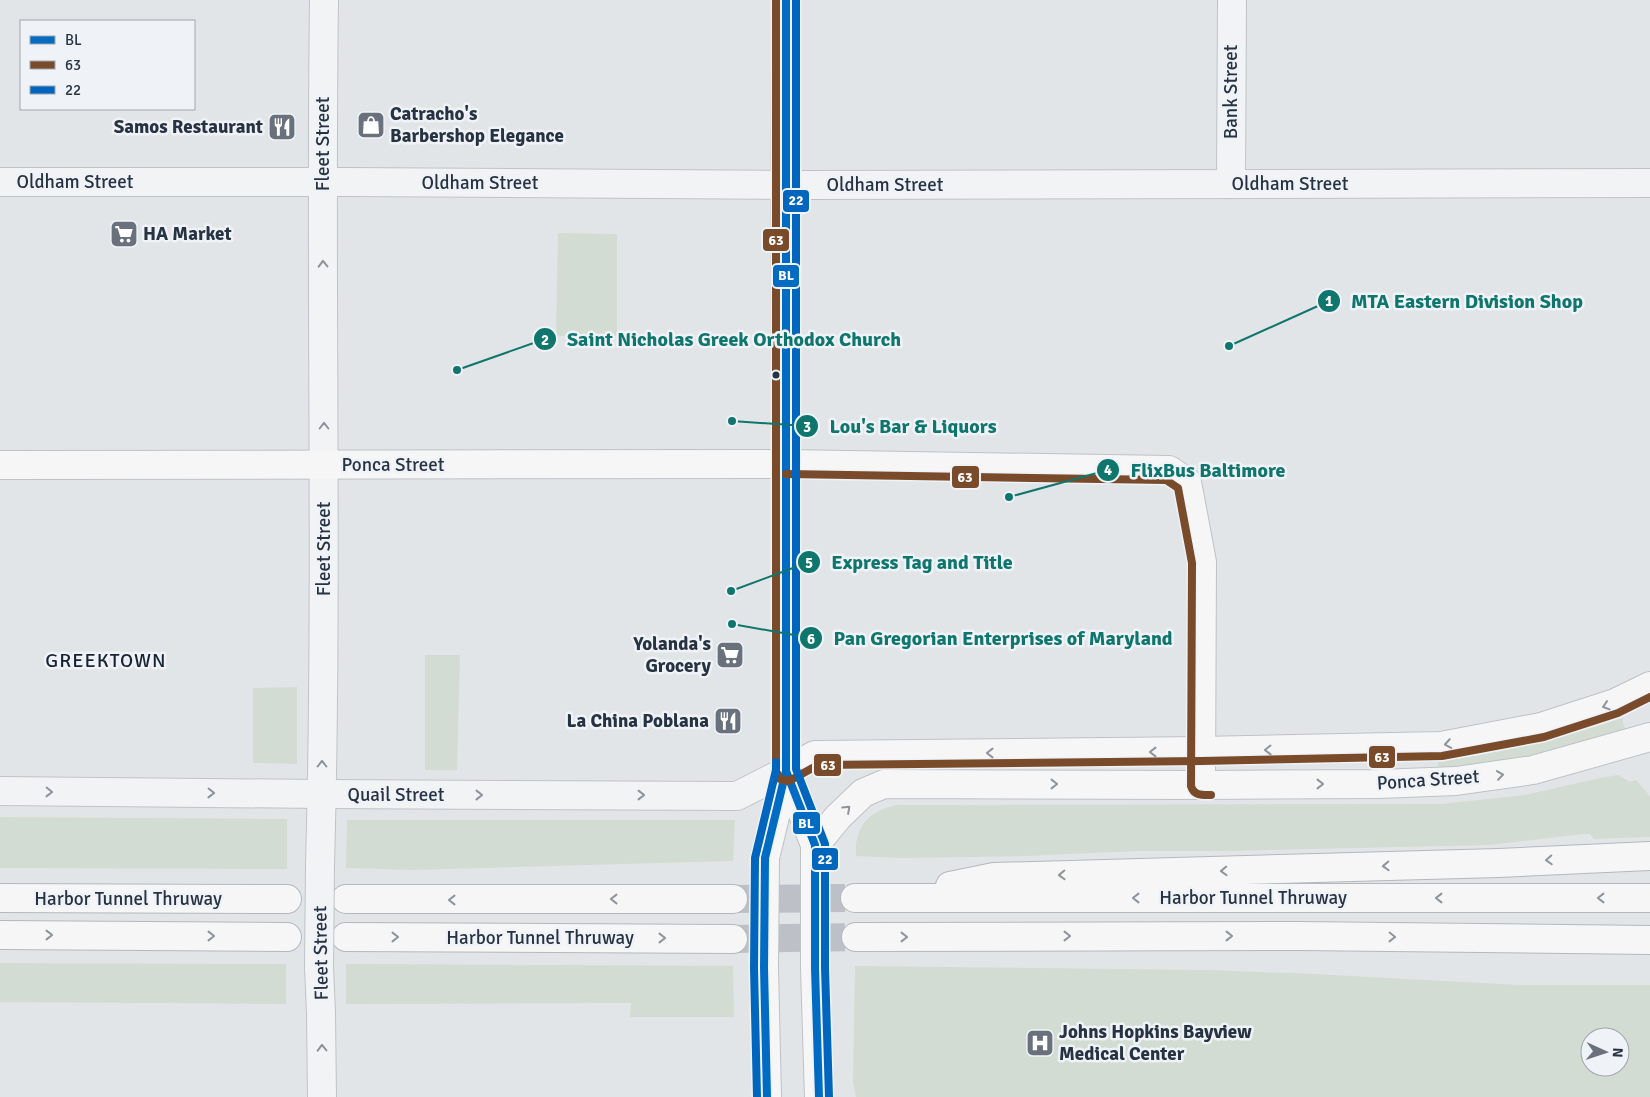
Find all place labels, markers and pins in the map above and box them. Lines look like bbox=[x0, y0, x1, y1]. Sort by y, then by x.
place label: Catracho's Barbershop Elegance bbox=[390, 102, 564, 148]
shop icon: Catracho's Barbershop Elegance bbox=[356, 110, 386, 140]
restaurant icon: Samos Restaurant bbox=[267, 112, 297, 142]
place label: Samos Restaurant bbox=[114, 115, 263, 139]
supermarket icon: HA Market bbox=[109, 219, 139, 249]
place label: HA Market bbox=[143, 222, 232, 246]
callout: MTA Eastern Division Shop bbox=[1316, 283, 1593, 318]
callout: Saint Nicholas Greek Orthodox Church bbox=[532, 322, 911, 357]
unlabelled marker bbox=[771, 370, 781, 380]
callout: Lou's Bar & Liquors bbox=[795, 409, 1007, 444]
callout: FlixBus Baltimore bbox=[1095, 453, 1295, 488]
callout: Express Tag and Title bbox=[797, 545, 1023, 580]
callout: Pan Gregorian Enterprises of Maryland bbox=[798, 621, 1182, 656]
place label: Yolanda's Grocery bbox=[632, 632, 712, 678]
supermarket icon: Yolanda's Grocery bbox=[715, 640, 745, 670]
restaurant icon: La China Poblana bbox=[713, 706, 743, 736]
place label: La China Poblana bbox=[567, 709, 709, 733]
place label: Johns Hopkins Bayview Medical Center bbox=[1059, 1020, 1252, 1066]
hospital icon: Johns Hopkins Bayview Medical Center bbox=[1025, 1028, 1055, 1058]

